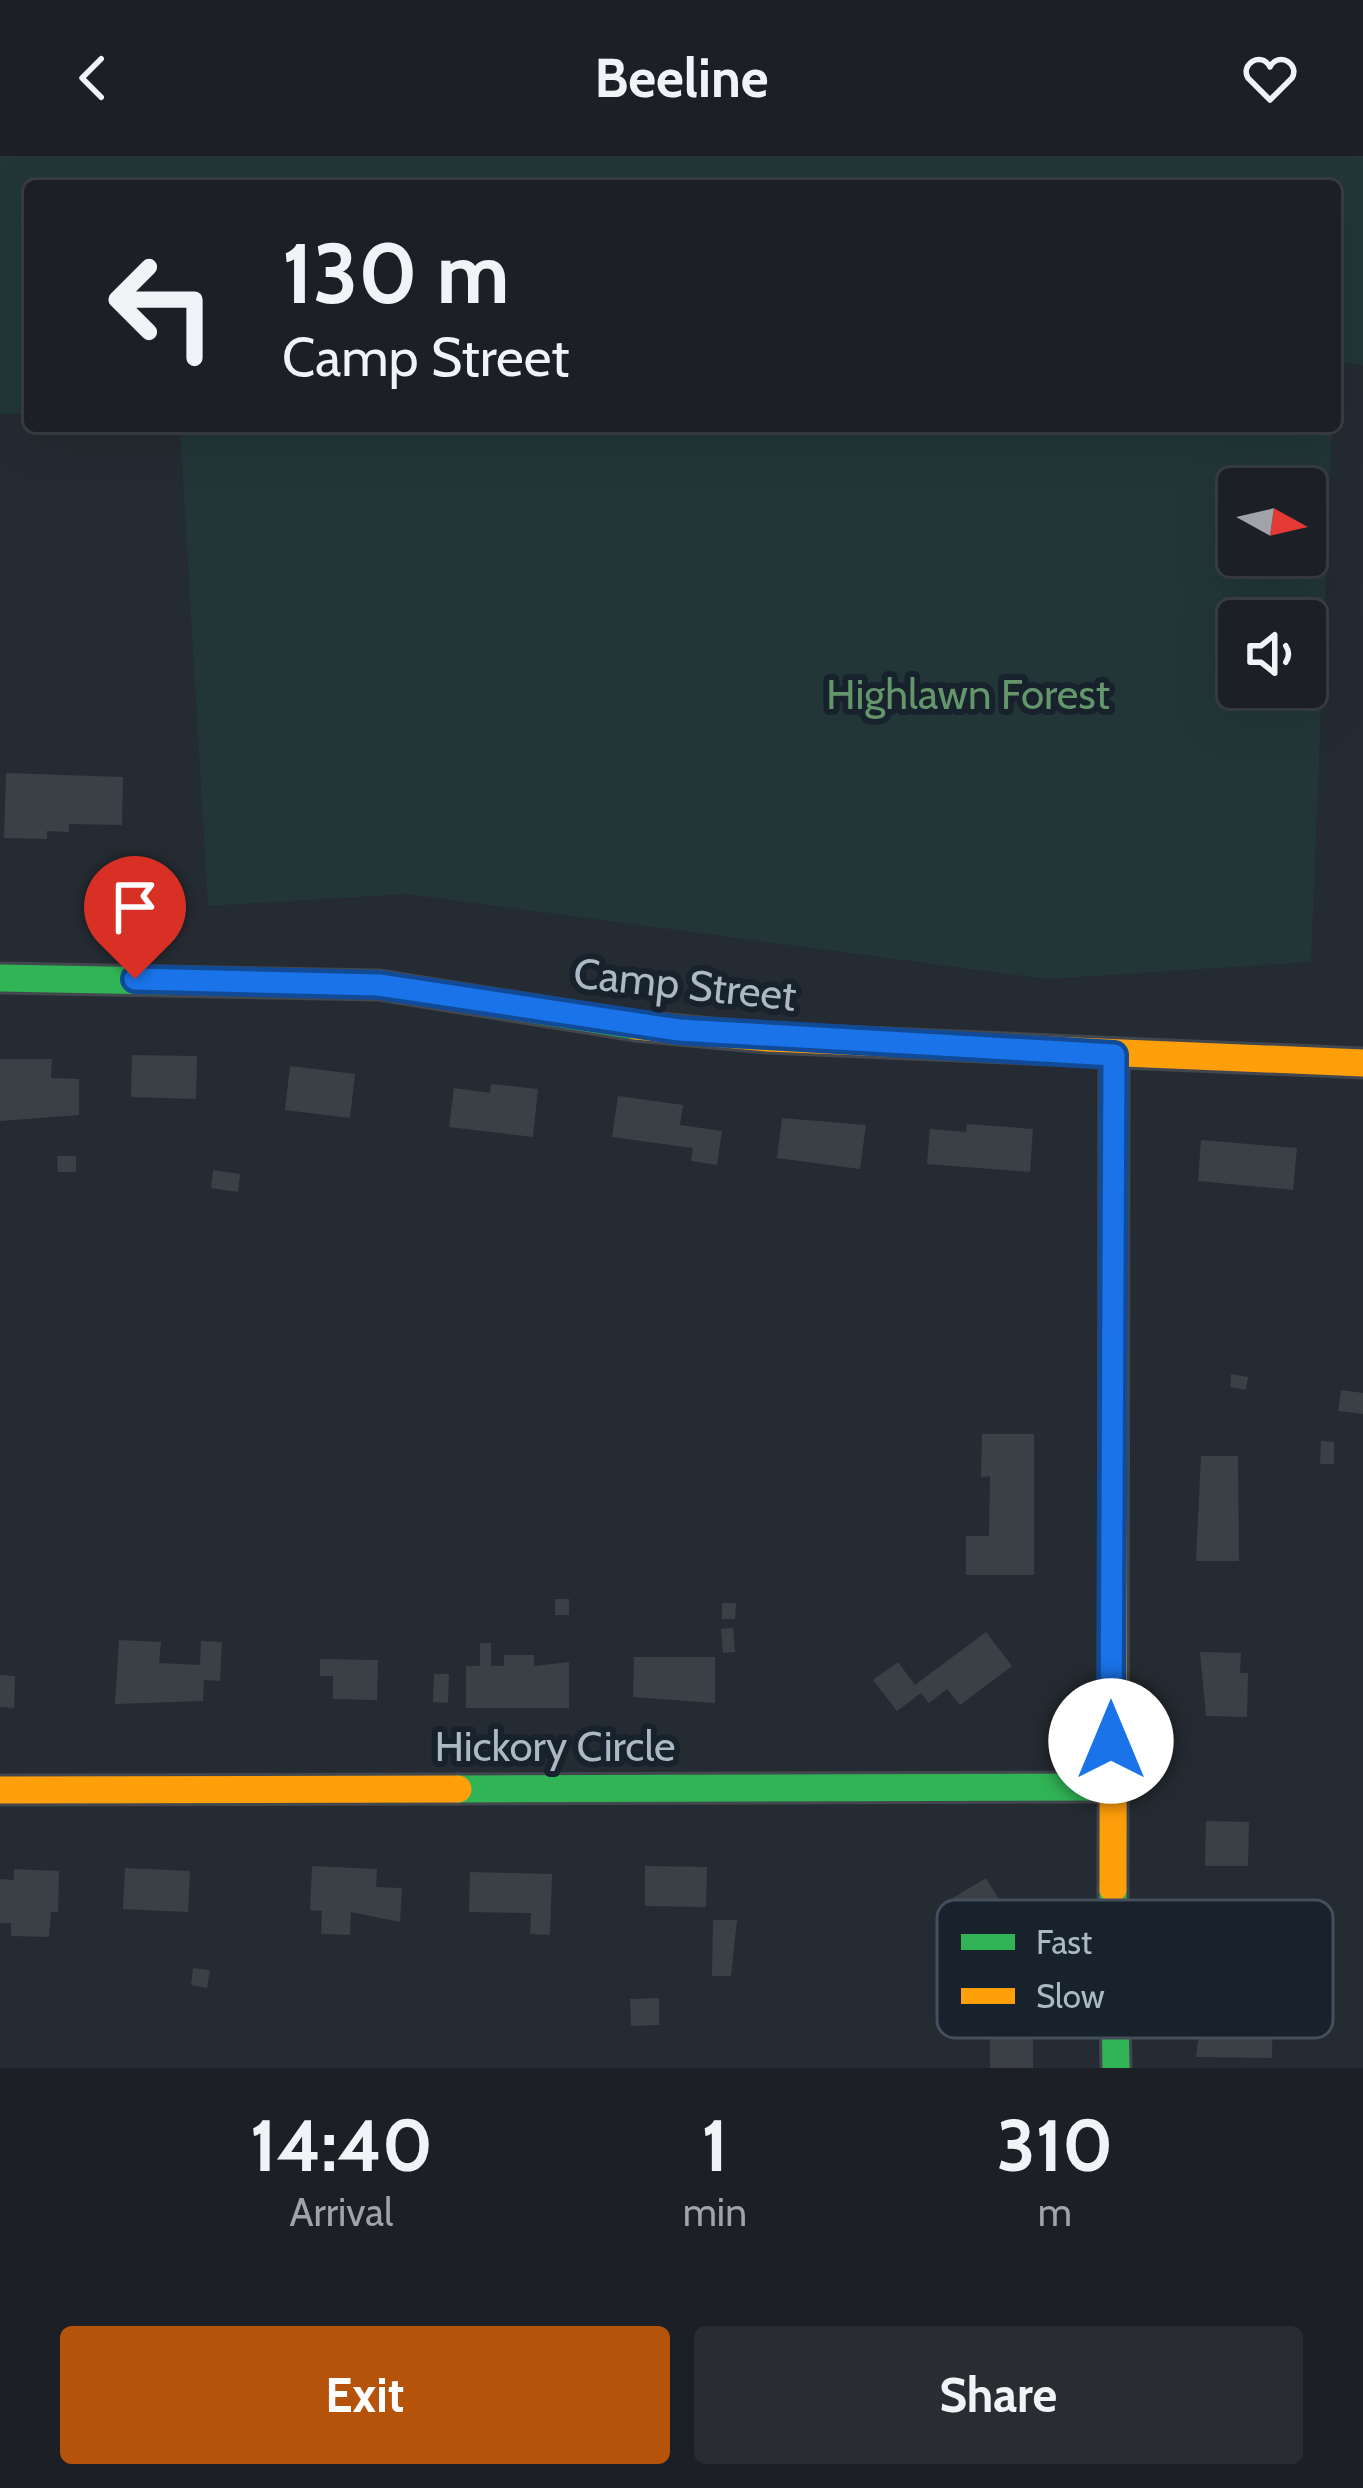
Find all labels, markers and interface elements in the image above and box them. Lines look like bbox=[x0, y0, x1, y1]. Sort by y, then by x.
icon: back bbox=[60, 45, 126, 111]
text: Beeline bbox=[594, 45, 769, 111]
icon: heart bbox=[1237, 45, 1303, 111]
text: 130 m bbox=[282, 222, 509, 324]
icon: left bbox=[84, 228, 240, 384]
text: Camp Street bbox=[282, 324, 570, 390]
north arrow bbox=[1218, 468, 1326, 576]
map controls bbox=[1218, 468, 1326, 708]
button: sound bbox=[1218, 600, 1326, 708]
park label: Highlawn Forest bbox=[826, 668, 1110, 720]
pin bbox=[84, 856, 186, 979]
icon: arrive bbox=[102, 874, 168, 940]
street label: Camp Street bbox=[571, 946, 799, 1022]
position arrow bbox=[1048, 1678, 1174, 1804]
street label: Hickory Circle bbox=[434, 1720, 676, 1772]
legend bbox=[937, 1900, 1333, 2038]
text: Fast bbox=[1036, 1922, 1092, 1962]
text: Slow bbox=[1036, 1976, 1105, 2016]
text: 14:40 bbox=[250, 2102, 433, 2189]
text: 1 bbox=[702, 2102, 728, 2189]
text: 310 bbox=[997, 2102, 1113, 2189]
text: Arrival bbox=[289, 2188, 393, 2236]
text: min bbox=[683, 2188, 747, 2236]
text: m bbox=[1038, 2188, 1072, 2236]
button: Exit bbox=[60, 2326, 670, 2464]
button: Share bbox=[694, 2326, 1303, 2464]

